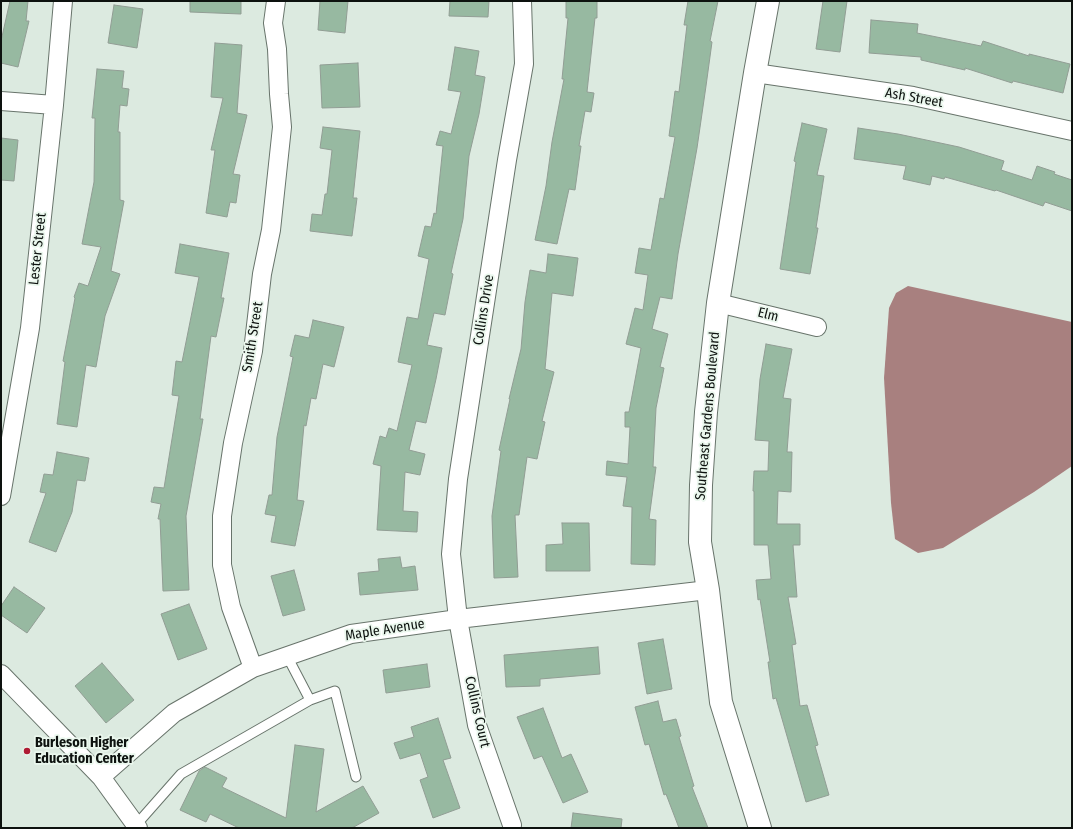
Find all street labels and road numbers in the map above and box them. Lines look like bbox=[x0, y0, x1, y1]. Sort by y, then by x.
street label: Ash Street bbox=[884, 85, 944, 111]
street label: Lester Street bbox=[26, 212, 50, 286]
street label: Collins Drive bbox=[470, 273, 498, 347]
street label: Smith Street bbox=[239, 301, 267, 373]
street label: Elm bbox=[756, 304, 780, 326]
street label: Southeast Gardens Boulevard bbox=[692, 331, 724, 501]
street label: Maple Avenue bbox=[344, 615, 426, 645]
street label: Collins Court bbox=[461, 675, 493, 749]

